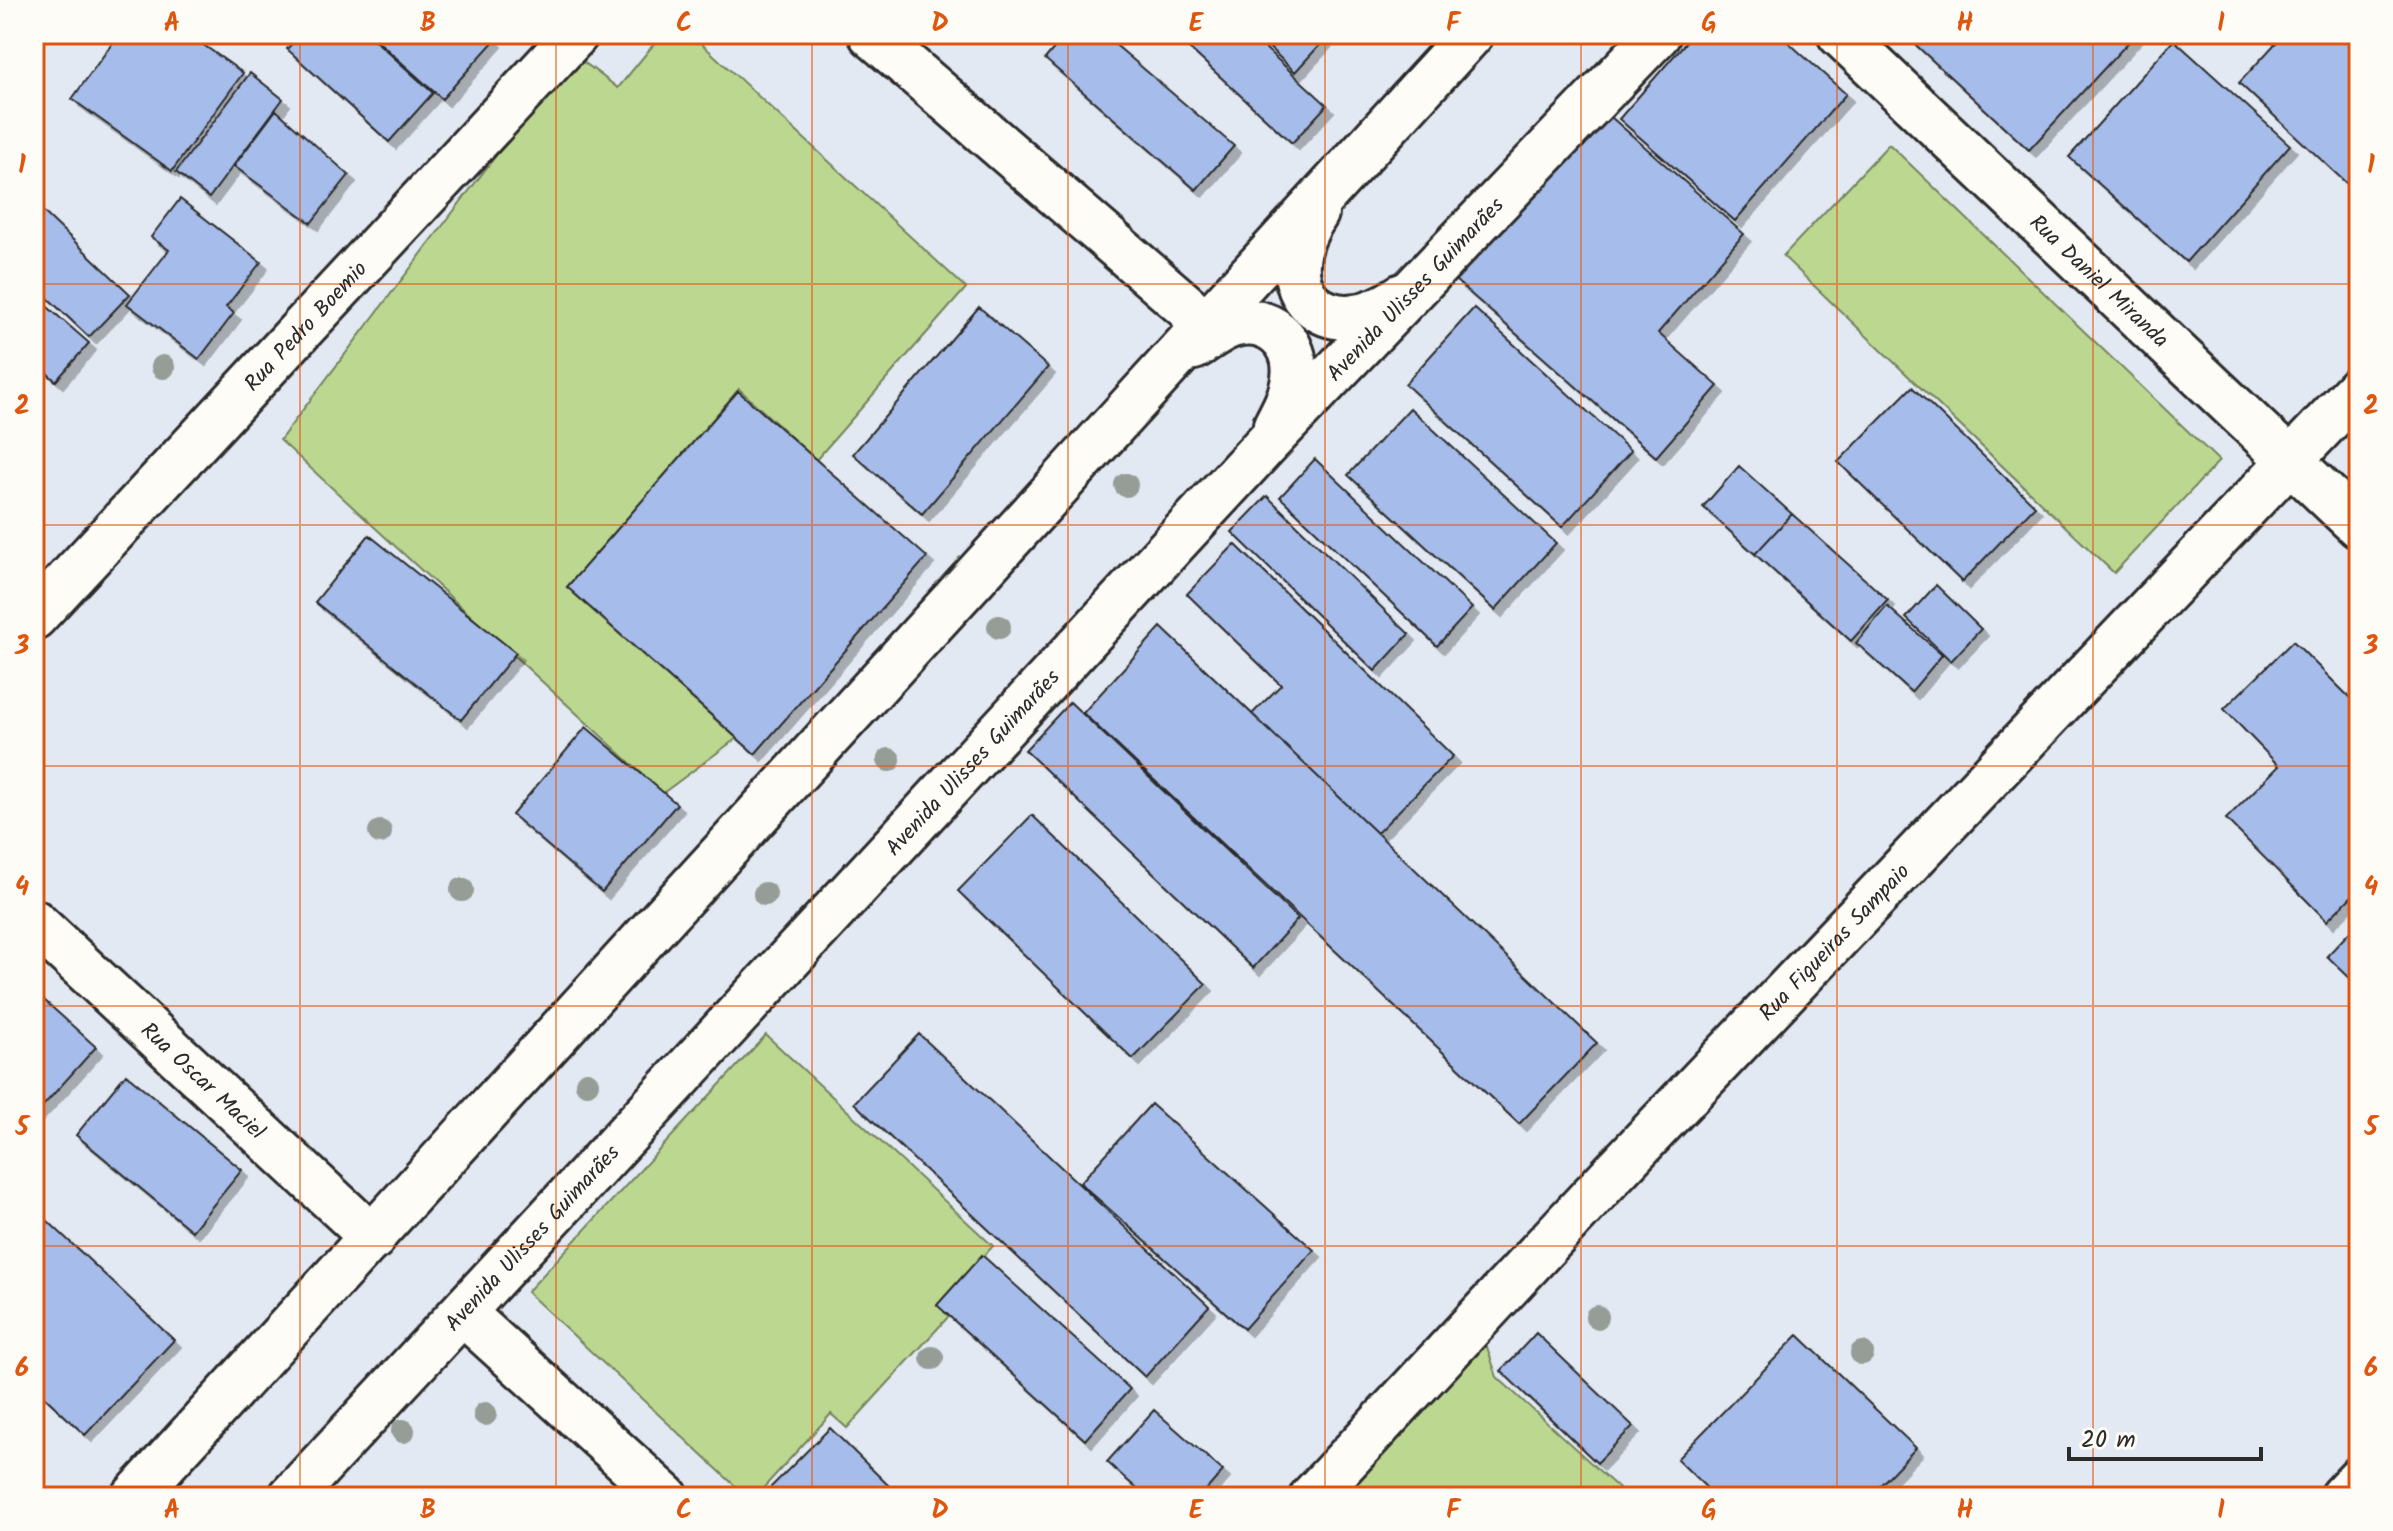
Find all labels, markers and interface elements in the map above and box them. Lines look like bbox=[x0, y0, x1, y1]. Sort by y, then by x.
text: A bbox=[164, 3, 180, 45]
text: B bbox=[420, 3, 436, 45]
text: C bbox=[676, 3, 692, 45]
text: D bbox=[931, 3, 949, 45]
text: E bbox=[1189, 3, 1205, 45]
text: F bbox=[1446, 3, 1462, 45]
text: G bbox=[1701, 3, 1717, 45]
text: H bbox=[1957, 3, 1974, 45]
text: I bbox=[2217, 3, 2225, 45]
text: 1 bbox=[18, 145, 26, 187]
text: 1 bbox=[2367, 145, 2375, 187]
street label: Avenida Ulisses Guimarães bbox=[1319, 189, 1514, 391]
street label: Rua Daniel Miranda bbox=[2020, 207, 2176, 357]
street label: Rua Pedro Boemio bbox=[237, 254, 377, 401]
text: 2 bbox=[14, 386, 30, 428]
text: 2 bbox=[2363, 386, 2379, 428]
text: 3 bbox=[14, 626, 29, 668]
text: 3 bbox=[2363, 626, 2378, 668]
street label: Avenida Ulisses Guimarães bbox=[878, 661, 1070, 865]
street label: Rua Figueiras Sampaio bbox=[1751, 856, 1919, 1030]
text: 4 bbox=[15, 867, 29, 909]
text: 4 bbox=[2364, 867, 2378, 909]
street label: Rua Oscar Maciel bbox=[132, 1015, 273, 1150]
text: 5 bbox=[14, 1107, 30, 1149]
text: 5 bbox=[2363, 1107, 2379, 1149]
street label: Avenida Ulisses Guimarães bbox=[437, 1137, 630, 1341]
text: 6 bbox=[15, 1348, 29, 1390]
text: 6 bbox=[2364, 1348, 2378, 1390]
scale bar bbox=[2069, 1411, 2261, 1461]
text: 20 m bbox=[2081, 1421, 2136, 1460]
text: A bbox=[164, 1490, 180, 1531]
text: B bbox=[420, 1490, 436, 1531]
text: C bbox=[676, 1490, 692, 1531]
text: D bbox=[931, 1490, 949, 1531]
text: E bbox=[1189, 1490, 1205, 1531]
text: F bbox=[1446, 1490, 1462, 1531]
text: G bbox=[1701, 1490, 1717, 1531]
text: H bbox=[1957, 1490, 1974, 1531]
text: I bbox=[2217, 1490, 2225, 1531]

